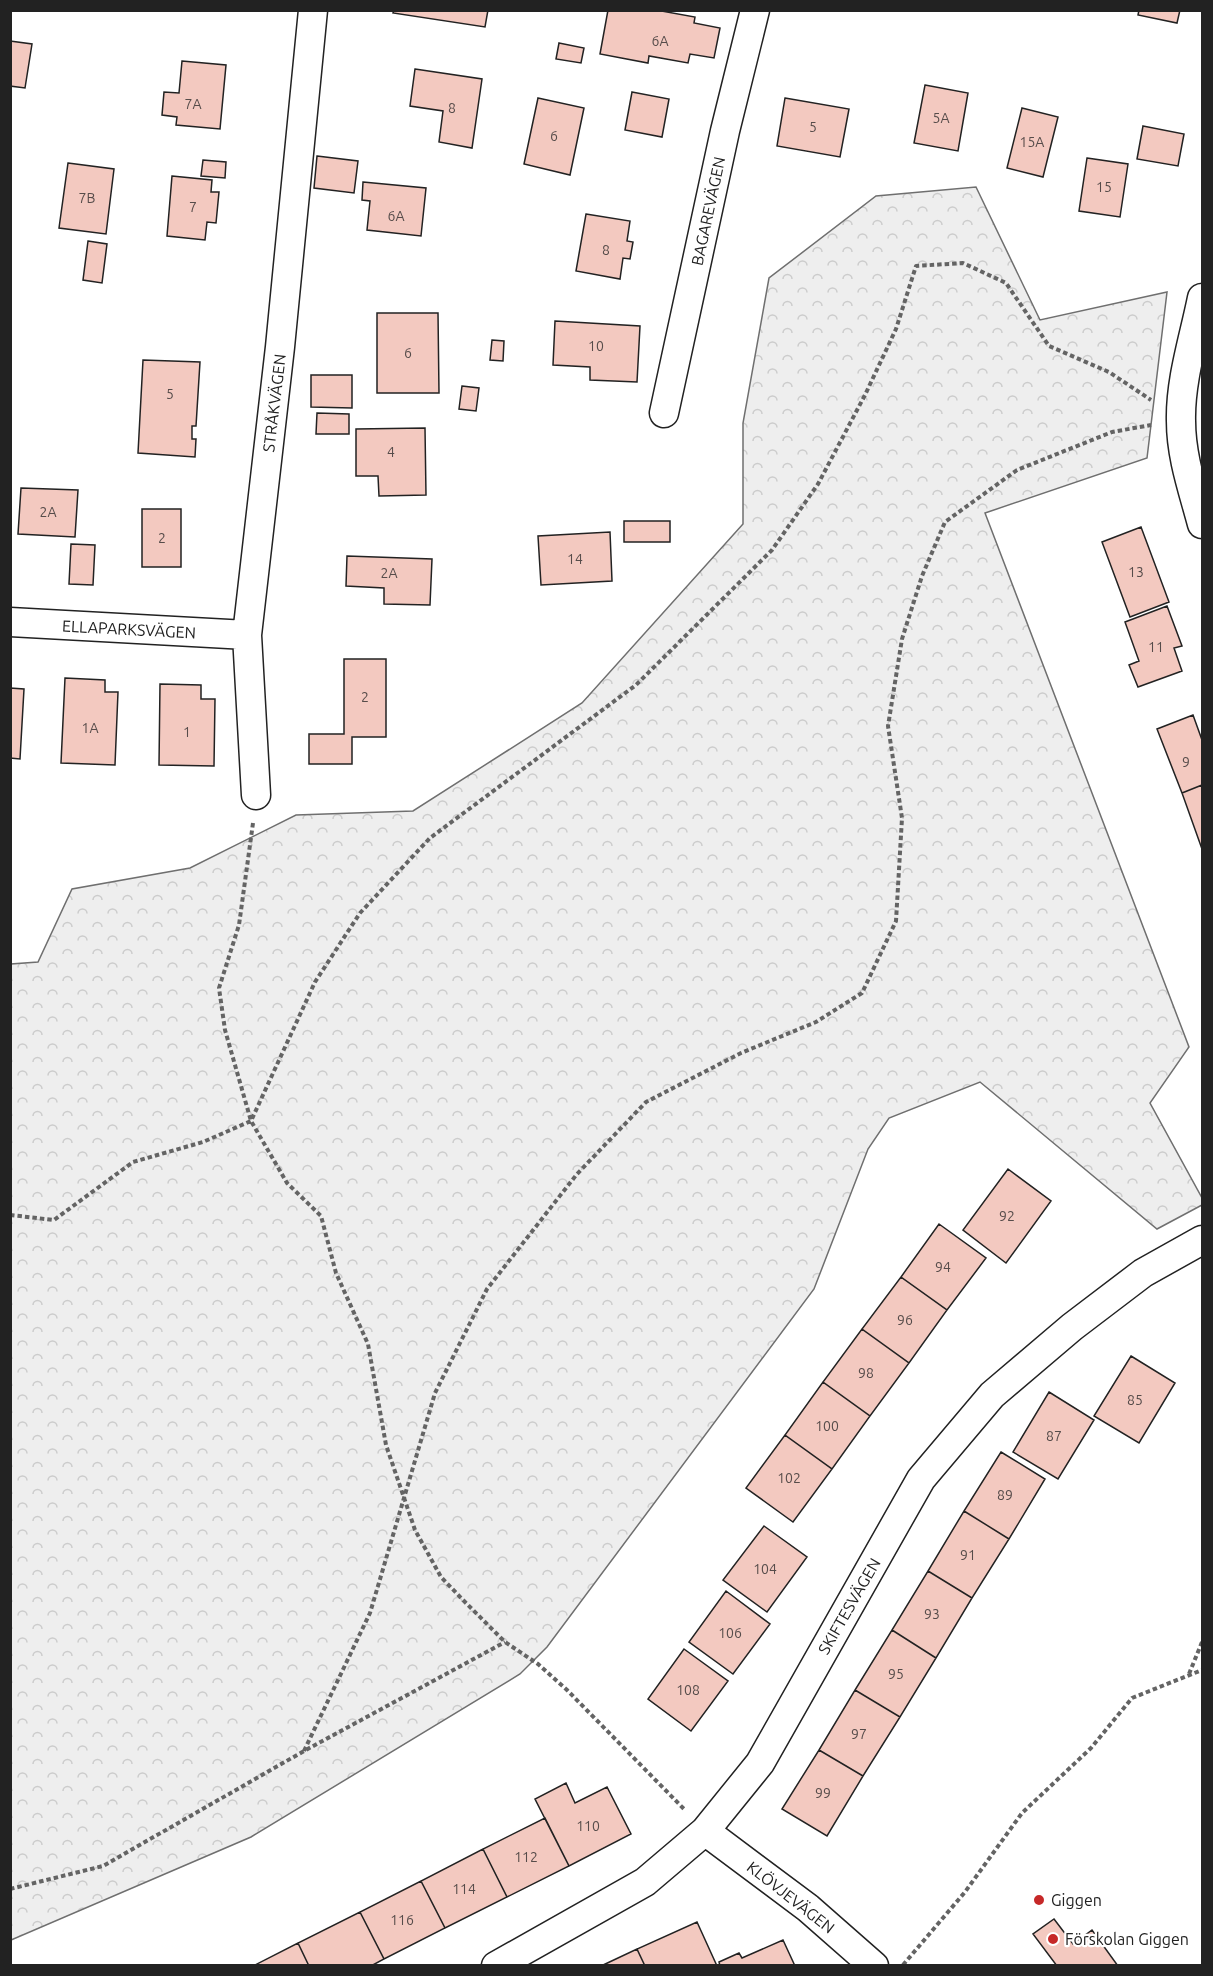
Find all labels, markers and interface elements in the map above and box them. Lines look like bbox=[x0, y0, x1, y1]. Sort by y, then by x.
house number: 6A bbox=[652, 33, 669, 49]
house number: 7A bbox=[185, 96, 202, 112]
house number: 8 bbox=[448, 100, 456, 116]
house number: 5A bbox=[933, 110, 950, 126]
house number: 5 bbox=[809, 119, 817, 135]
house number: 6 bbox=[550, 128, 558, 144]
house number: 15A bbox=[1020, 134, 1044, 150]
street label: BAGAREVÄGEN bbox=[688, 155, 728, 267]
house number: 15 bbox=[1096, 179, 1112, 195]
house number: 7B bbox=[79, 190, 95, 206]
house number: 7 bbox=[189, 199, 197, 215]
house number: 6A bbox=[388, 208, 405, 224]
house number: 8 bbox=[602, 242, 610, 258]
house number: 10 bbox=[588, 338, 604, 354]
house number: 6 bbox=[404, 345, 412, 361]
street label: STRÅKVÄGEN bbox=[259, 353, 289, 453]
house number: 5 bbox=[166, 386, 174, 402]
house number: 4 bbox=[387, 444, 395, 460]
house number: 2A bbox=[40, 504, 57, 520]
house number: 2 bbox=[158, 530, 166, 546]
house number: 14 bbox=[567, 551, 583, 567]
house number: 13 bbox=[1128, 564, 1144, 580]
house number: 2A bbox=[381, 565, 398, 581]
street label: ELLAPARKSVÄGEN bbox=[62, 617, 196, 641]
house number: 11 bbox=[1148, 639, 1164, 655]
house number: 2 bbox=[361, 689, 369, 705]
house number: 1A bbox=[82, 720, 99, 736]
house number: 1 bbox=[183, 724, 191, 740]
house number: 9 bbox=[1182, 754, 1190, 770]
house number: 92 bbox=[999, 1208, 1015, 1224]
house number: 94 bbox=[935, 1259, 951, 1275]
house number: 96 bbox=[897, 1312, 913, 1328]
house number: 98 bbox=[858, 1365, 874, 1381]
house number: 85 bbox=[1127, 1392, 1143, 1408]
house number: 100 bbox=[815, 1418, 839, 1434]
house number: 87 bbox=[1046, 1428, 1062, 1444]
house number: 102 bbox=[777, 1470, 801, 1486]
house number: 89 bbox=[997, 1487, 1013, 1503]
house number: 91 bbox=[960, 1547, 976, 1563]
street label: SKIFTESVÄGEN bbox=[814, 1555, 884, 1657]
house number: 104 bbox=[753, 1561, 777, 1577]
house number: 93 bbox=[924, 1606, 940, 1622]
house number: 106 bbox=[718, 1625, 742, 1641]
house number: 95 bbox=[888, 1666, 904, 1682]
house number: 108 bbox=[676, 1682, 700, 1698]
house number: 97 bbox=[851, 1726, 867, 1742]
house number: 99 bbox=[815, 1785, 831, 1801]
house number: 110 bbox=[576, 1818, 600, 1834]
house number: 112 bbox=[514, 1849, 538, 1865]
street label: KLÖVJEVÄGEN bbox=[744, 1857, 838, 1937]
house number: 114 bbox=[452, 1881, 476, 1897]
place label: Giggen bbox=[1051, 1891, 1102, 1909]
marker: Giggen bbox=[1032, 1893, 1046, 1907]
house number: 116 bbox=[390, 1912, 414, 1928]
place label: Förskolan Giggen bbox=[1065, 1930, 1189, 1948]
marker: Förskolan Giggen bbox=[1046, 1932, 1060, 1946]

